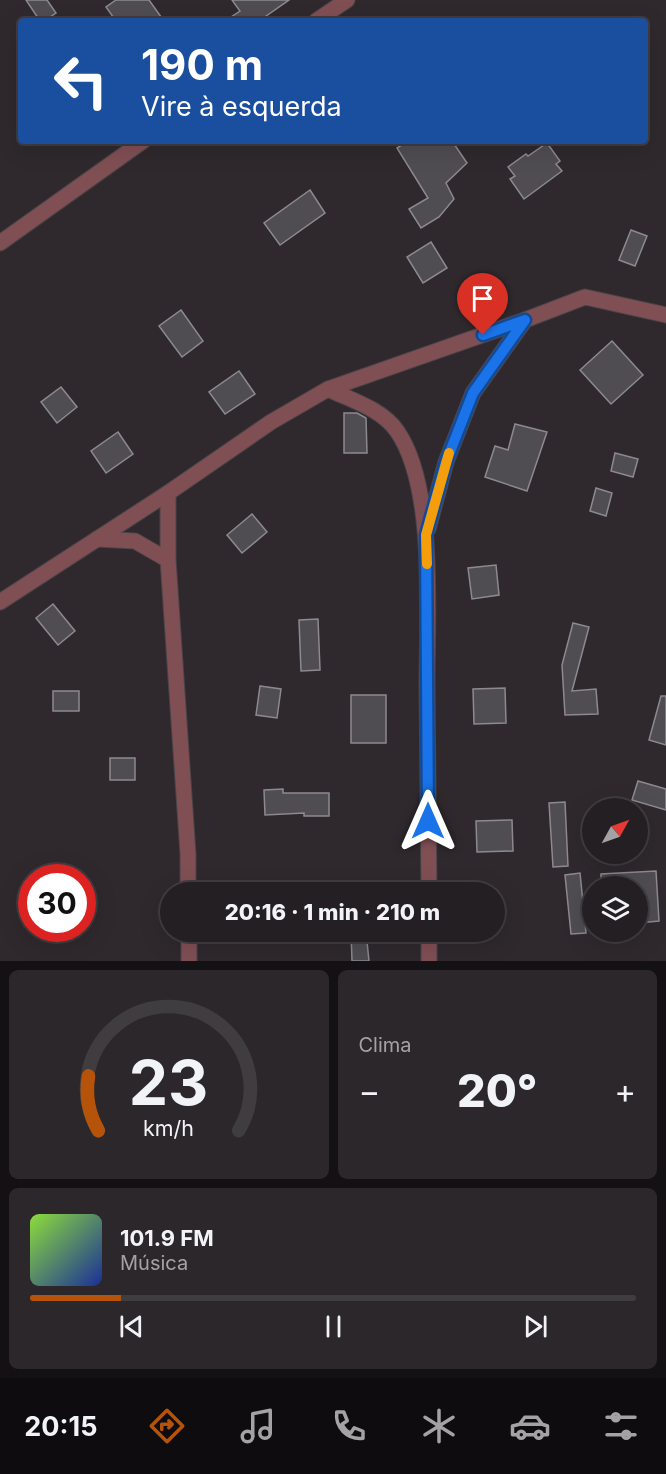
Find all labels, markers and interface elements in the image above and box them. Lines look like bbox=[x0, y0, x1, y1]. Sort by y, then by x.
text: 190 m bbox=[141, 39, 263, 90]
icon: left bbox=[42, 42, 120, 120]
text: Vire à esquerda bbox=[141, 90, 342, 123]
pin bbox=[457, 273, 508, 335]
icon: arrive bbox=[466, 282, 499, 315]
position arrow bbox=[396, 789, 460, 853]
north arrow bbox=[582, 798, 648, 864]
map controls bbox=[582, 798, 648, 942]
speed limit sign: 30 bbox=[18, 864, 96, 942]
button: layers bbox=[582, 876, 648, 942]
text: 20:16 · 1 min · 210 m bbox=[225, 899, 440, 925]
text: Clima bbox=[359, 1033, 412, 1057]
text: 23 bbox=[129, 1045, 209, 1120]
text: 20° bbox=[457, 1063, 538, 1118]
text: − bbox=[359, 1071, 380, 1111]
text: + bbox=[614, 1071, 636, 1111]
text: km/h bbox=[143, 1116, 194, 1142]
text: 101.9 FM bbox=[120, 1225, 214, 1251]
text: Música bbox=[120, 1251, 188, 1275]
icon: previous bbox=[115, 1310, 148, 1343]
icon: pause bbox=[317, 1310, 350, 1343]
icon: next bbox=[519, 1310, 552, 1343]
icon: directions bbox=[146, 1405, 188, 1447]
icon: music bbox=[237, 1405, 279, 1447]
icon: phone bbox=[328, 1405, 370, 1447]
icon: climate bbox=[418, 1405, 460, 1447]
icon: car bbox=[509, 1405, 551, 1447]
icon: filters bbox=[600, 1405, 642, 1447]
text: 20:15 bbox=[24, 1410, 97, 1443]

